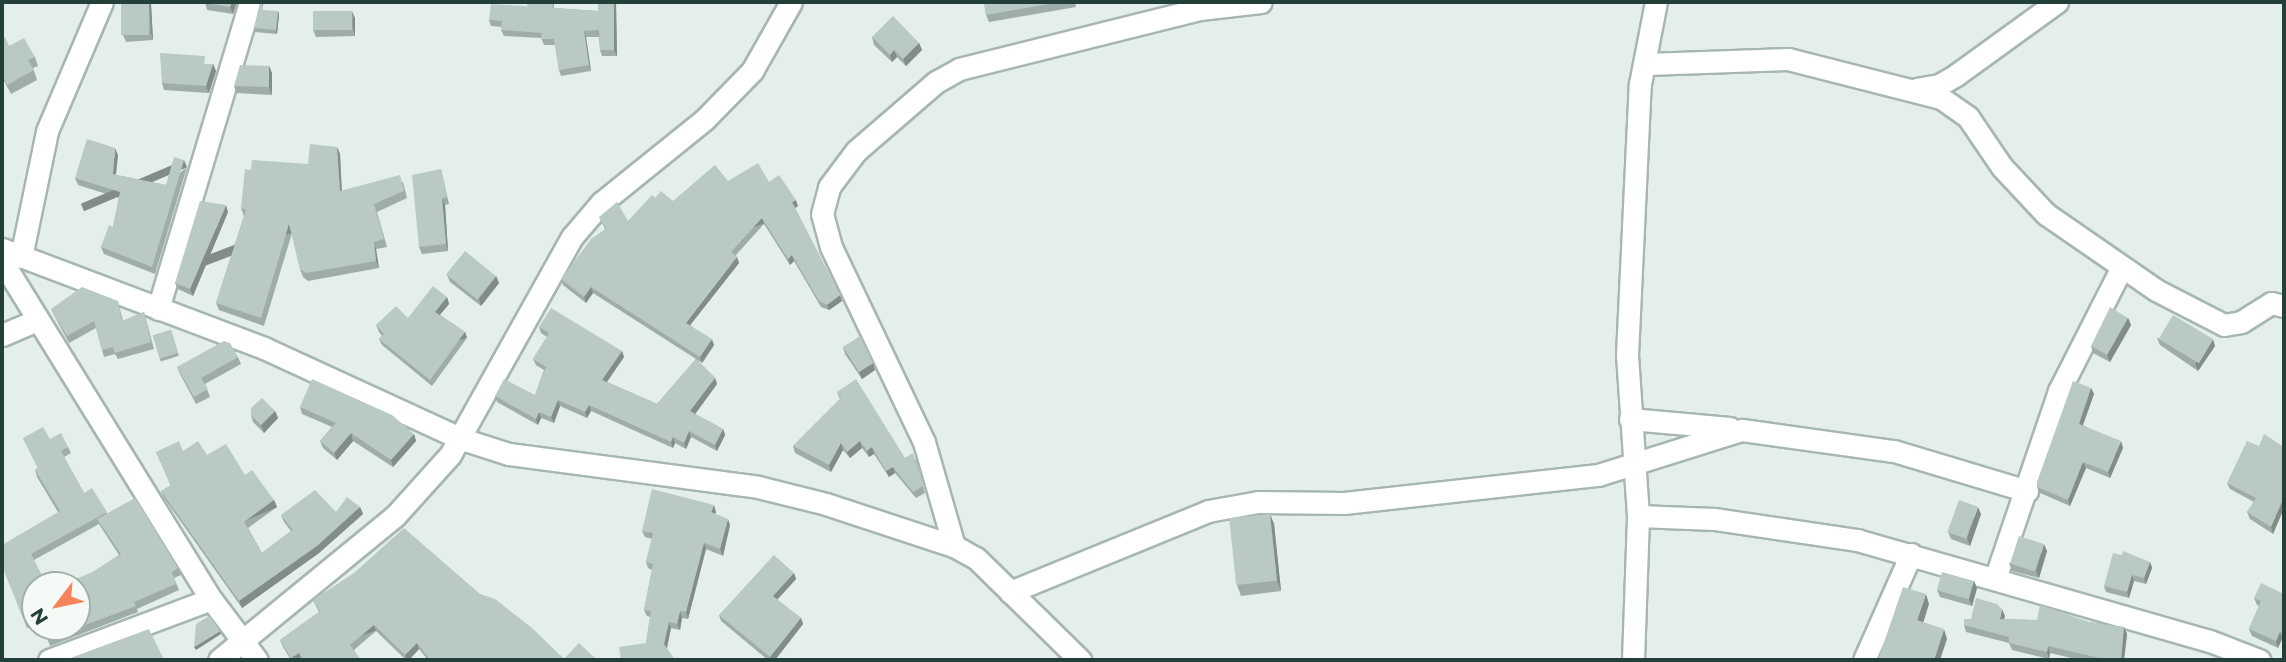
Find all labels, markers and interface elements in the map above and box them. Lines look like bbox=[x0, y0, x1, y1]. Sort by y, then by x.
north arrow bbox=[21, 571, 91, 641]
text: N bbox=[26, 604, 53, 629]

